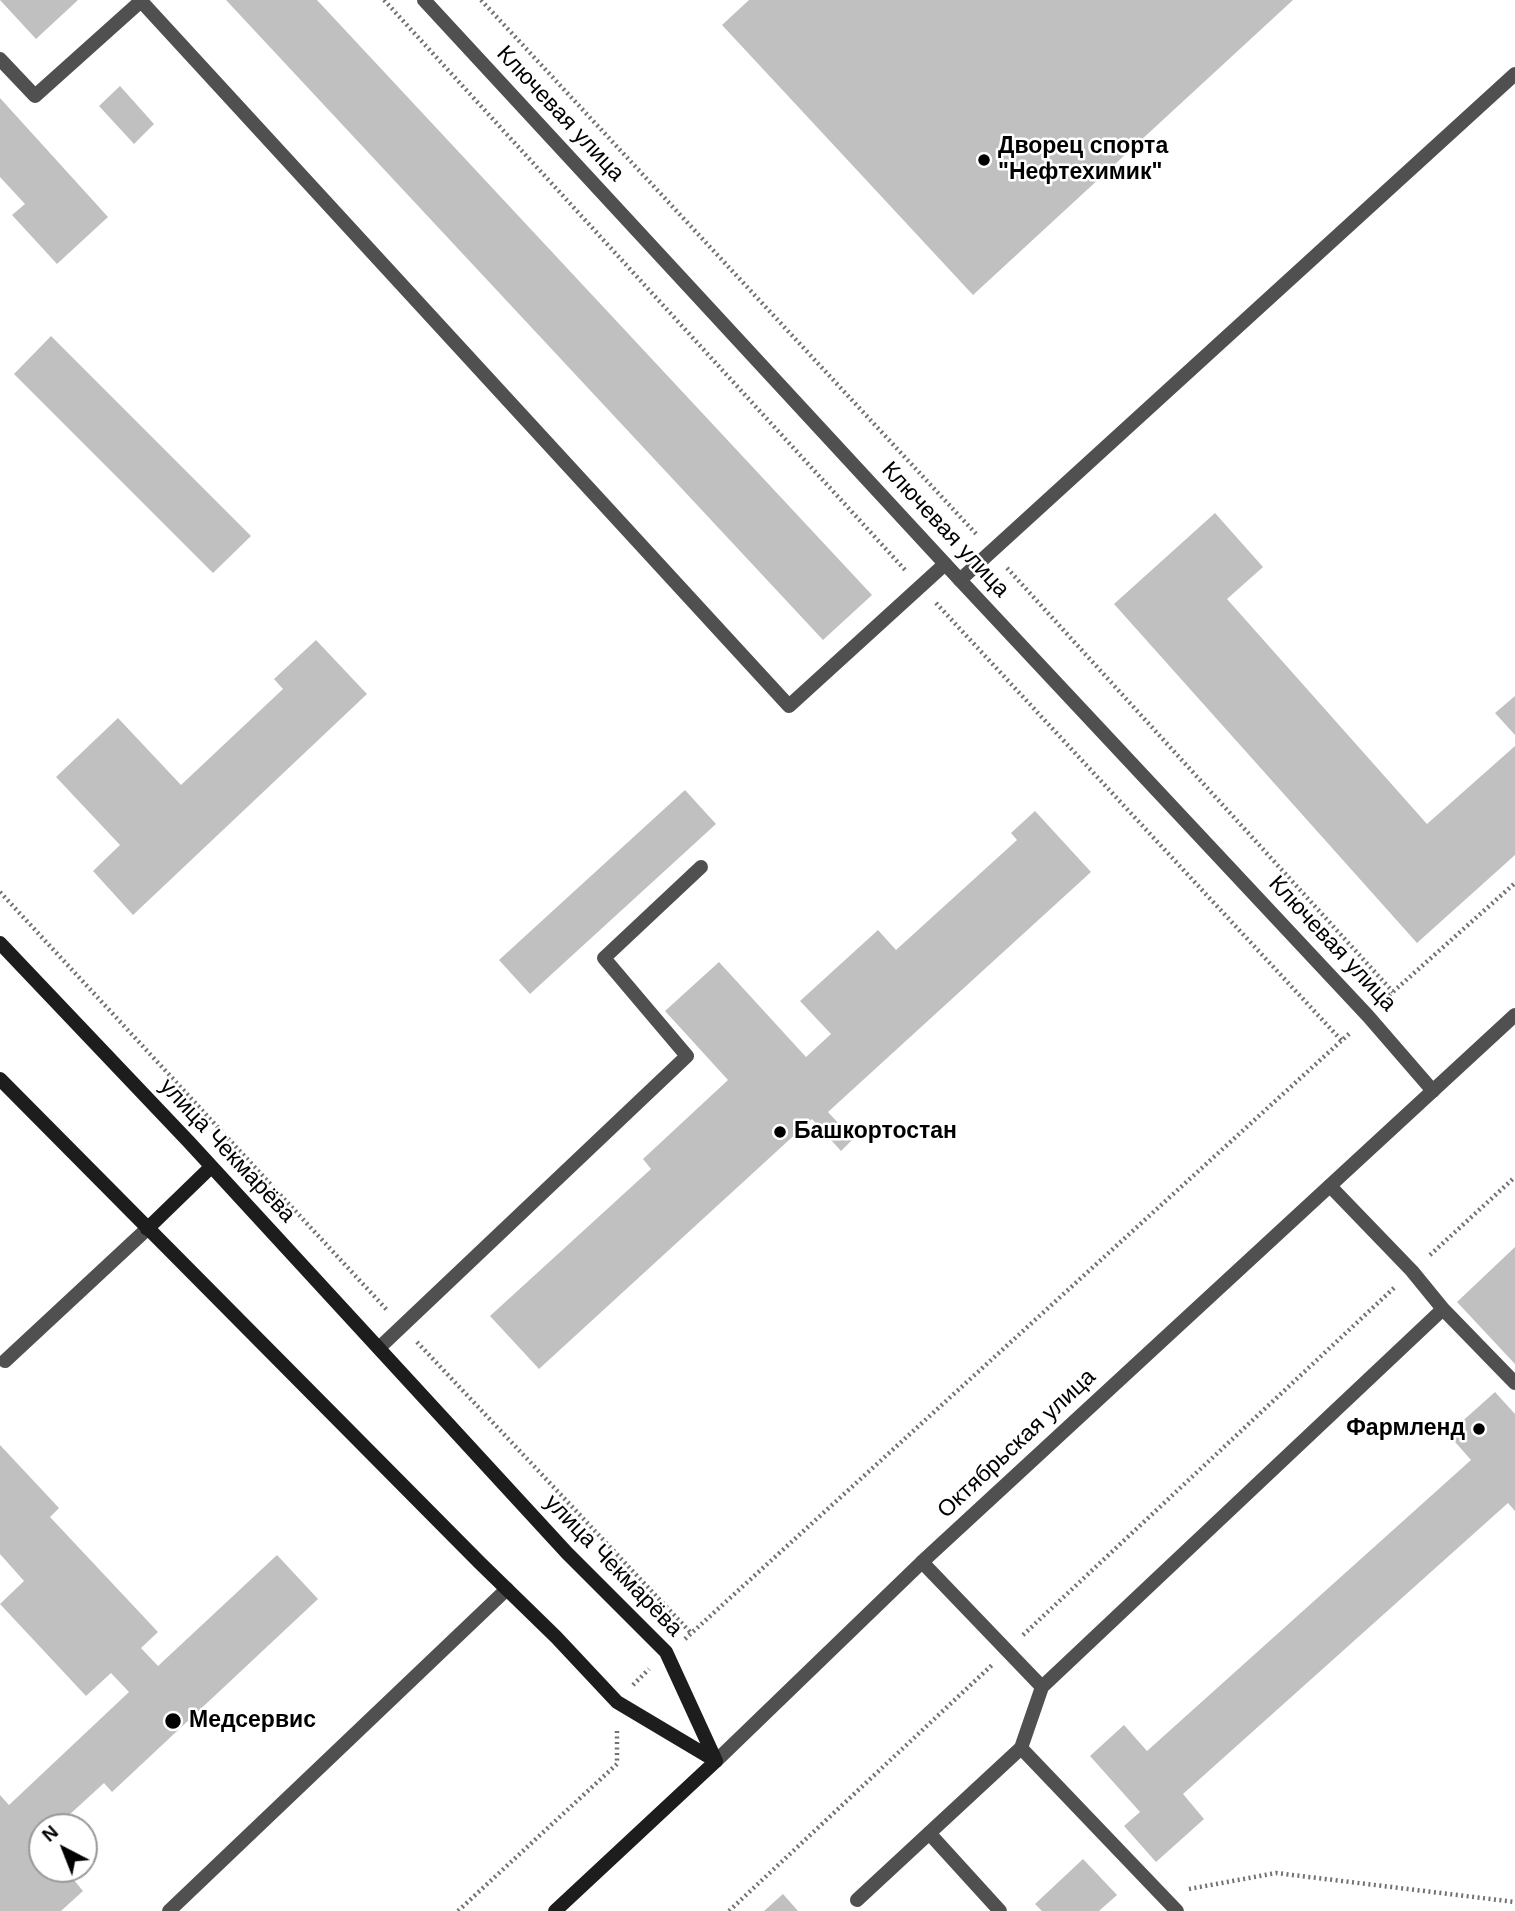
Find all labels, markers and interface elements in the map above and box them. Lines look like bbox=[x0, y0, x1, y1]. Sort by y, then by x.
street label: Ключевая улица bbox=[490, 41, 630, 187]
place label: Дворец спорта "Нефтехимик" bbox=[998, 133, 1168, 187]
marker: Дворец спорта "Нефтехимик" bbox=[976, 152, 992, 168]
street label: Ключевая улица bbox=[875, 457, 1015, 603]
street label: Ключевая улица bbox=[1262, 871, 1402, 1017]
street label: улица Чекмарёва bbox=[153, 1073, 301, 1229]
place label: Башкортостан bbox=[794, 1118, 957, 1146]
marker: Башкортостан bbox=[772, 1124, 788, 1140]
street label: Октябрьская улица bbox=[932, 1364, 1102, 1524]
place label: Фармленд bbox=[1346, 1415, 1465, 1443]
marker: Фармленд bbox=[1471, 1421, 1487, 1437]
street label: улица Чекмарёва bbox=[538, 1489, 688, 1643]
place label: Медсервис bbox=[189, 1707, 316, 1735]
marker: Медсервис bbox=[163, 1711, 183, 1731]
north arrow bbox=[28, 1813, 98, 1883]
text: N bbox=[38, 1821, 62, 1846]

